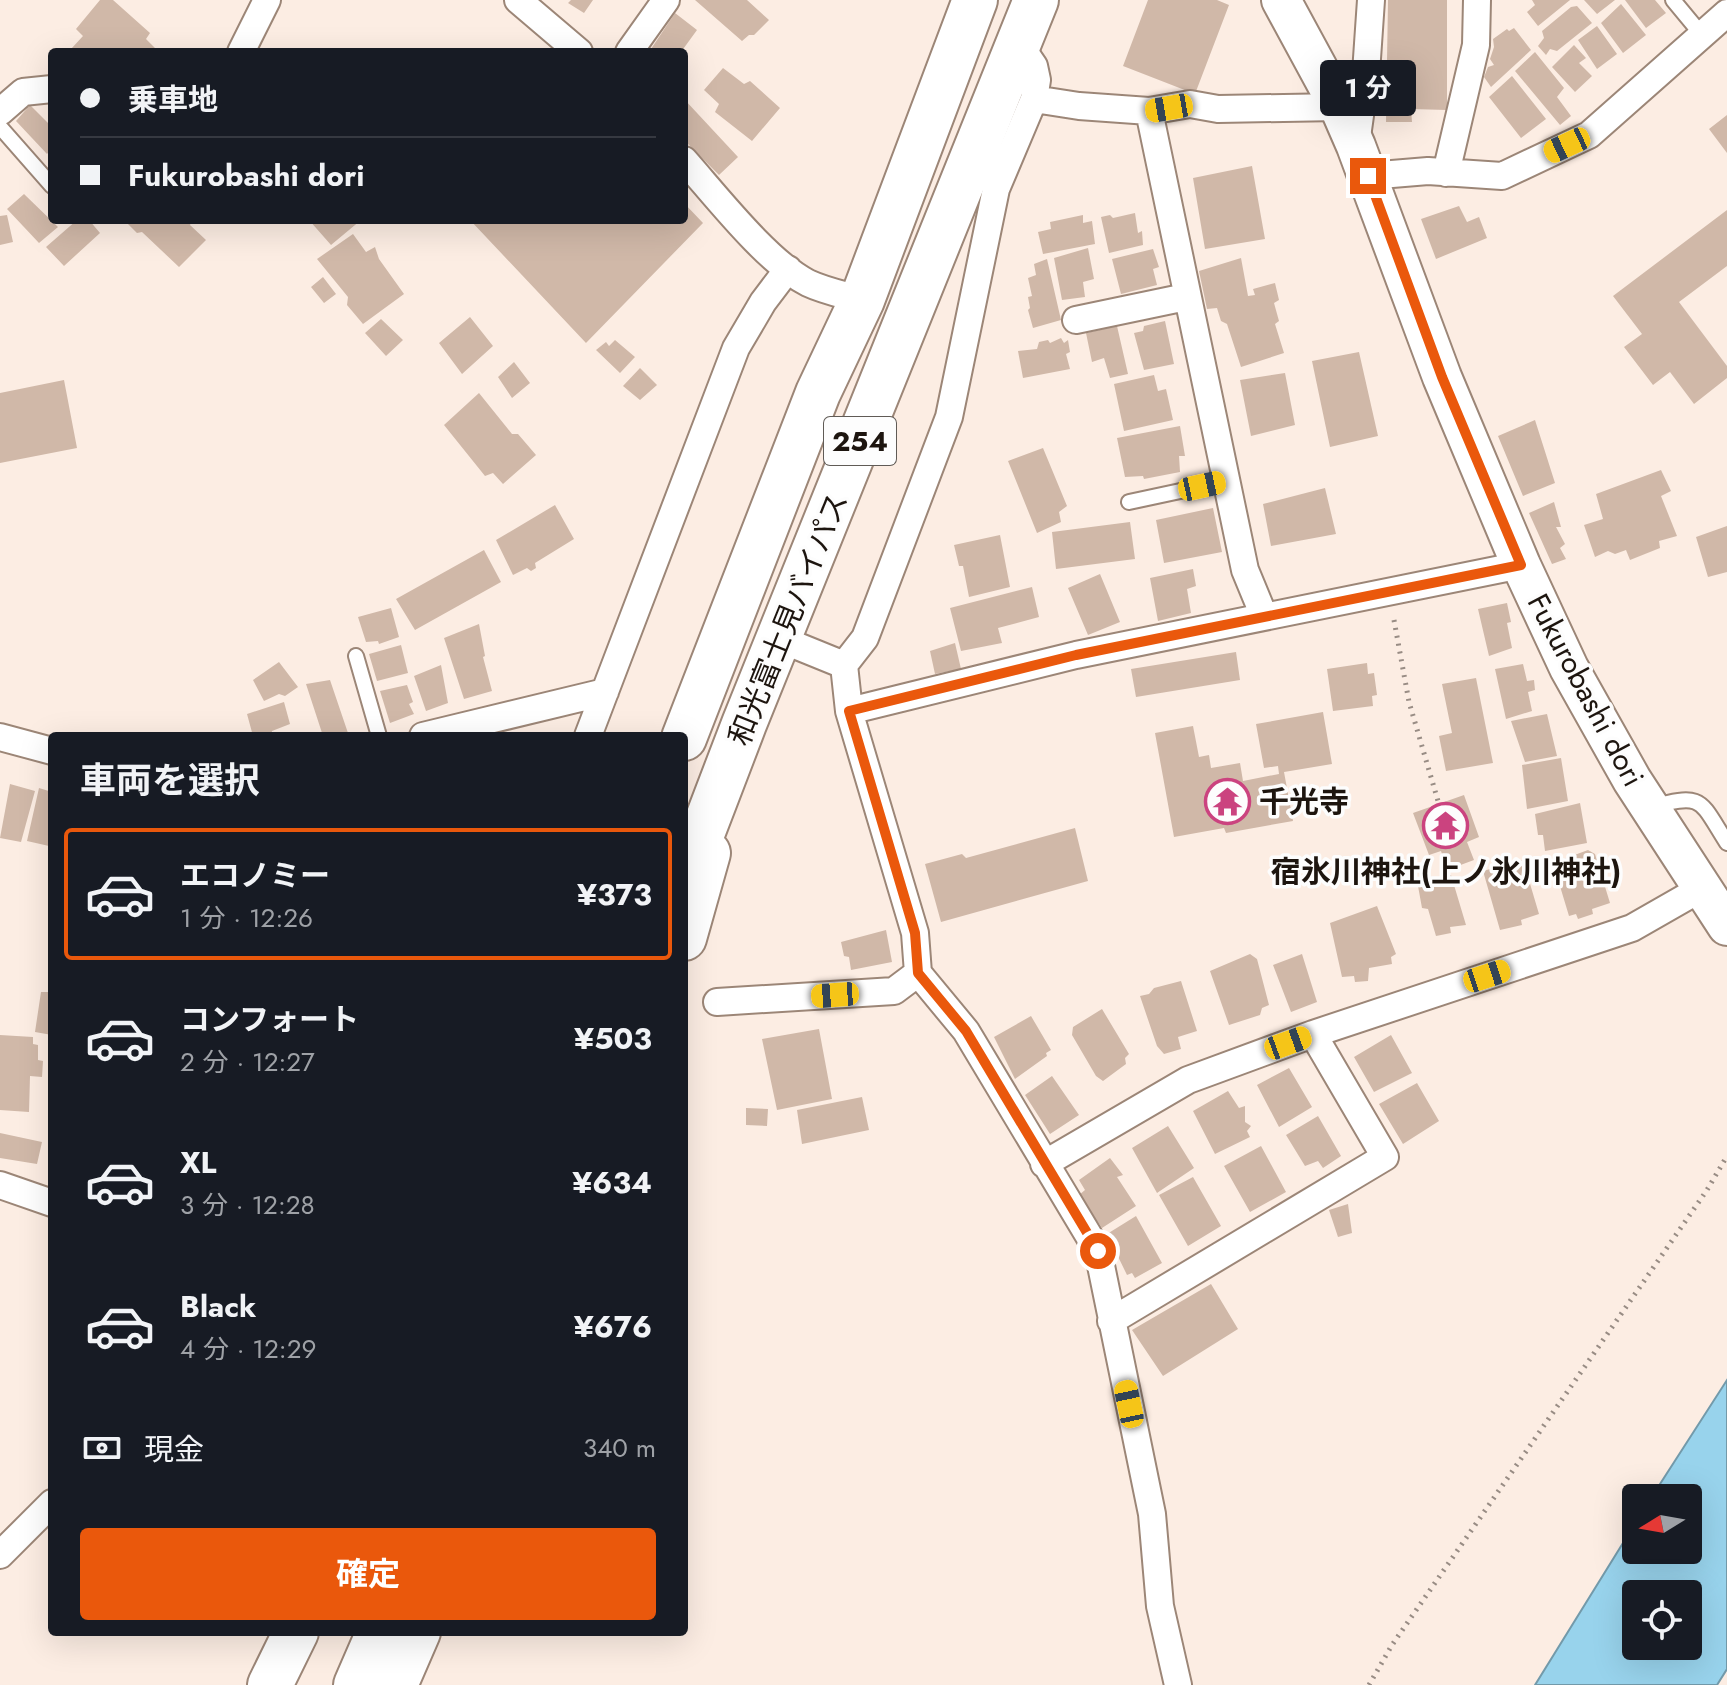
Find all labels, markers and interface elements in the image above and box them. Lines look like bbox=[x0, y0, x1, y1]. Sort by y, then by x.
callout: 1 分 bbox=[1320, 60, 1416, 116]
text: 1 分 bbox=[1344, 69, 1392, 107]
text: 乗車地 bbox=[128, 78, 218, 121]
car bbox=[1143, 92, 1195, 124]
car bbox=[1540, 124, 1594, 166]
text: Fukurobashi dori bbox=[128, 154, 365, 197]
route end bbox=[1350, 158, 1386, 194]
road number: 254 bbox=[824, 417, 896, 465]
car bbox=[1176, 469, 1228, 503]
street label: 和光富士見バイパス bbox=[718, 486, 858, 752]
street label: Fukurobashi dori bbox=[1517, 586, 1655, 794]
text: 車両を選択 bbox=[80, 754, 260, 806]
temple icon: 千光寺 bbox=[1204, 777, 1252, 825]
place label: 千光寺 bbox=[1259, 780, 1349, 823]
temple icon: 宿氷川神社(上ノ氷川神社) bbox=[1422, 801, 1470, 849]
place label: 宿氷川神社(上ノ氷川神社) bbox=[1271, 850, 1621, 893]
text: エコノミー bbox=[180, 854, 330, 897]
icon: car bbox=[84, 858, 156, 930]
text: ¥373 bbox=[577, 873, 652, 916]
text: 1 分 · 12:26 bbox=[180, 899, 313, 937]
car bbox=[1460, 957, 1514, 995]
car bbox=[810, 981, 860, 1009]
text: コンフォート bbox=[180, 998, 359, 1041]
icon: car bbox=[84, 1002, 156, 1074]
text: ¥503 bbox=[574, 1017, 652, 1060]
car bbox=[1261, 1024, 1315, 1062]
text: 2 分 · 12:27 bbox=[180, 1043, 315, 1081]
text: XL bbox=[180, 1141, 216, 1184]
icon: car bbox=[84, 1146, 156, 1218]
text: ¥634 bbox=[572, 1161, 652, 1204]
text: 3 分 · 12:28 bbox=[180, 1186, 315, 1224]
route start bbox=[1080, 1233, 1116, 1269]
text: Black bbox=[180, 1285, 256, 1328]
icon: car bbox=[84, 1290, 156, 1362]
text: ¥676 bbox=[574, 1305, 652, 1348]
text: 4 分 · 12:29 bbox=[180, 1330, 316, 1368]
car bbox=[1112, 1378, 1146, 1430]
icon: cash bbox=[80, 1426, 124, 1470]
text: 現金 bbox=[144, 1428, 204, 1471]
text: 340 m bbox=[583, 1429, 656, 1467]
north arrow bbox=[1622, 1484, 1702, 1564]
map controls bbox=[1622, 1484, 1702, 1660]
button: 確定 bbox=[80, 1528, 656, 1620]
button: locate bbox=[1622, 1580, 1702, 1660]

